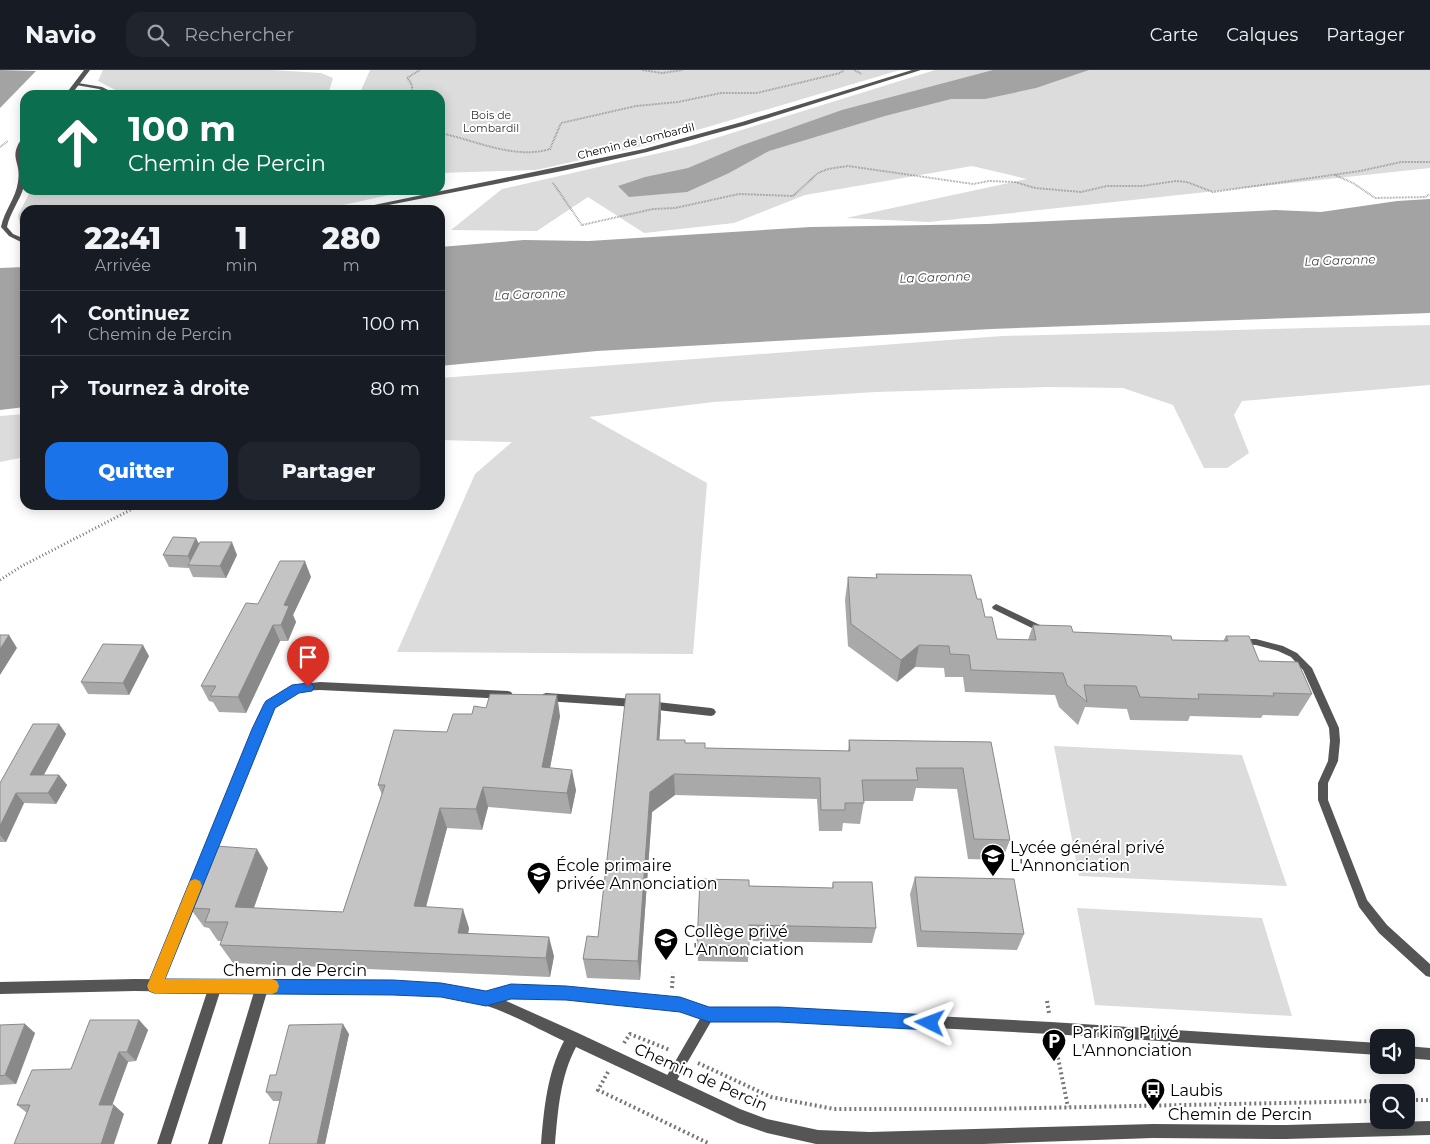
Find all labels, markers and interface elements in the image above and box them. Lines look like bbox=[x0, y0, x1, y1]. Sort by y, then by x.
search box bbox=[126, 12, 476, 57]
text: Navio bbox=[25, 20, 96, 49]
icon: search bbox=[144, 21, 172, 49]
text: Rechercher bbox=[184, 23, 294, 46]
text: Carte bbox=[1150, 24, 1198, 46]
text: Calques bbox=[1226, 24, 1298, 46]
text: Partager bbox=[1326, 24, 1405, 46]
text: 100 m bbox=[128, 107, 236, 150]
park label: Bois de Lombardil bbox=[463, 108, 519, 135]
icon: ahead bbox=[45, 110, 110, 175]
street label: Chemin de Lombardil bbox=[576, 120, 696, 162]
text: Chemin de Percin bbox=[128, 150, 326, 177]
text: 22:41 bbox=[84, 220, 161, 257]
text: 1 bbox=[236, 220, 248, 257]
text: 280 bbox=[322, 220, 381, 257]
water label: La Garonne bbox=[1304, 251, 1376, 269]
text: Arrivée bbox=[95, 256, 151, 275]
text: min bbox=[226, 256, 258, 275]
text: m bbox=[343, 256, 360, 275]
water label: La Garonne bbox=[899, 268, 971, 286]
water label: La Garonne bbox=[494, 285, 566, 303]
text: Continuez bbox=[88, 302, 189, 325]
icon: ahead bbox=[45, 309, 73, 337]
text: 100 m bbox=[363, 312, 420, 335]
text: Chemin de Percin bbox=[88, 325, 232, 344]
icon: right bbox=[45, 374, 73, 402]
text: Tournez à droite bbox=[88, 377, 249, 400]
text: 80 m bbox=[370, 377, 420, 400]
button: Quitter bbox=[45, 442, 228, 500]
button: Partager bbox=[238, 442, 420, 500]
pin bbox=[287, 636, 329, 687]
icon: arrive bbox=[294, 643, 322, 671]
place label: Lycée général privé L'Annonciation bbox=[1010, 838, 1165, 875]
school or university icon: Lycée général privé L'Annonciation bbox=[980, 843, 1006, 877]
place label: École primaire privée Annonciation bbox=[556, 856, 718, 893]
school or university icon: École primaire privée Annonciation bbox=[526, 861, 552, 895]
place label: Collège privé L'Annonciation bbox=[684, 922, 804, 959]
school or university icon: Collège privé L'Annonciation bbox=[653, 927, 679, 961]
street label: Chemin de Percin bbox=[223, 961, 367, 980]
position arrow bbox=[903, 996, 955, 1048]
place label: Parking Privé L'Annonciation bbox=[1072, 1023, 1192, 1060]
parking icon: Parking Privé L'Annonciation bbox=[1041, 1028, 1067, 1062]
map controls bbox=[1370, 1029, 1415, 1129]
button: sound bbox=[1370, 1029, 1415, 1074]
street label: Chemin de Percin bbox=[631, 1039, 771, 1115]
bus stop icon: Laubis bbox=[1140, 1077, 1166, 1111]
place label: Laubis bbox=[1170, 1081, 1223, 1100]
button: search bbox=[1370, 1084, 1415, 1129]
street label: Chemin de Percin bbox=[1168, 1105, 1312, 1124]

